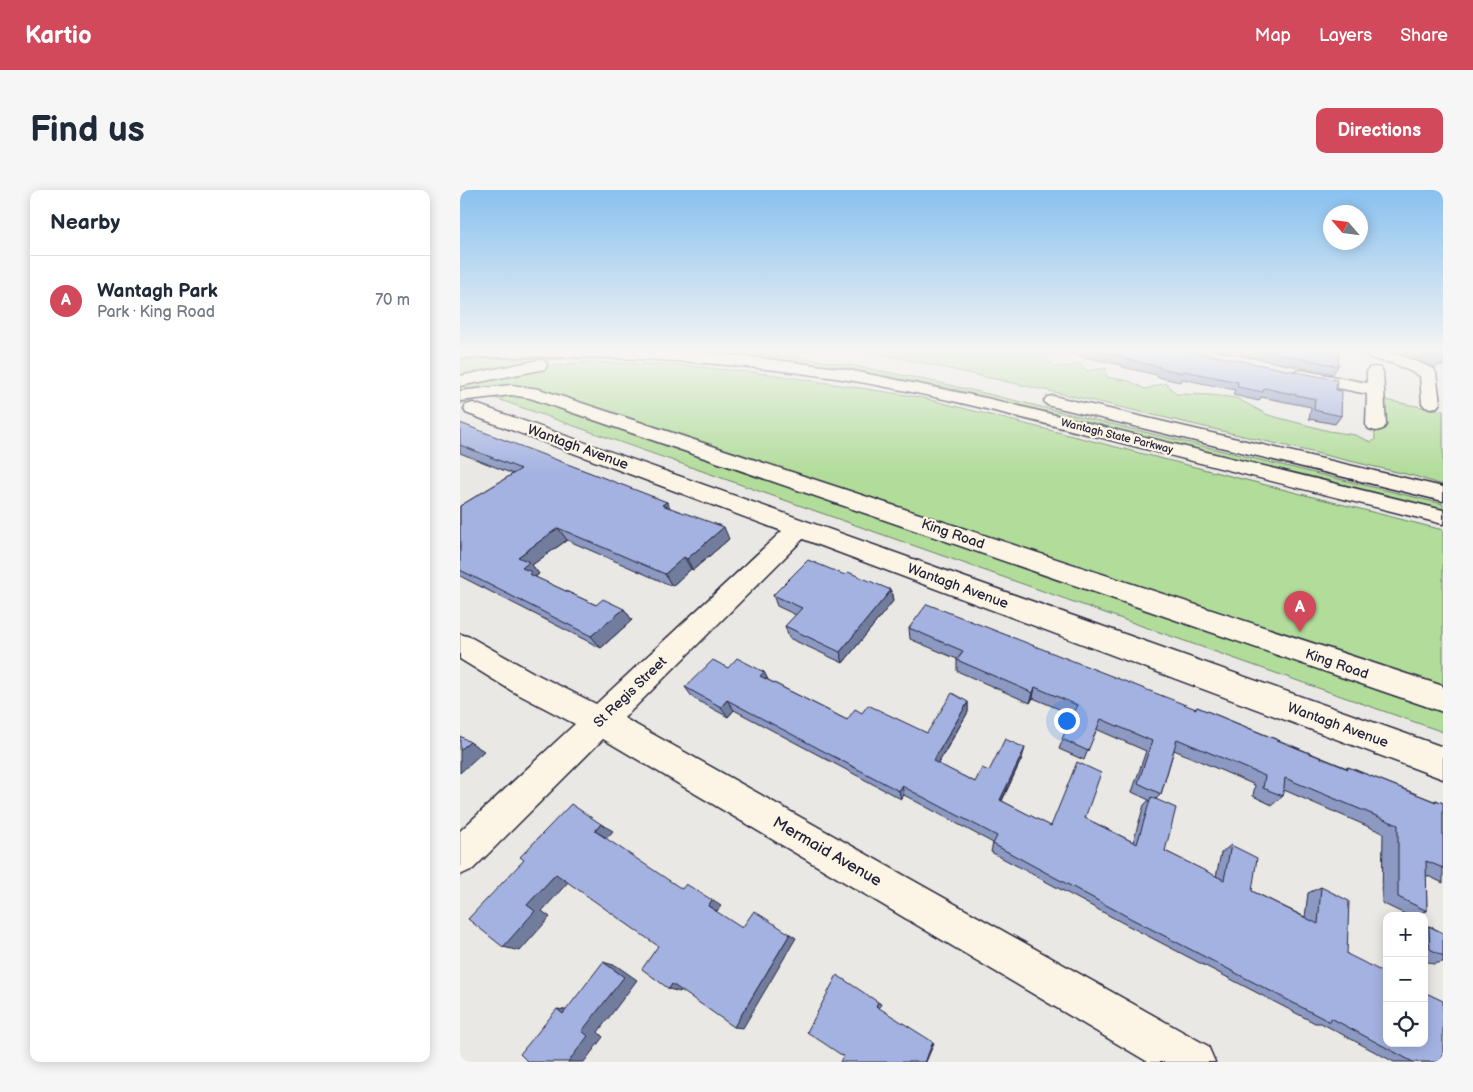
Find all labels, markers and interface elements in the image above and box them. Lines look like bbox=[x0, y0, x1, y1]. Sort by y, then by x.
text: Kartio bbox=[25, 21, 92, 50]
text: Map bbox=[1255, 25, 1291, 46]
text: Layers bbox=[1319, 25, 1372, 46]
text: Share bbox=[1400, 25, 1448, 46]
button: Directions bbox=[1316, 108, 1443, 153]
text: Find us bbox=[30, 109, 145, 152]
north arrow bbox=[1323, 205, 1368, 250]
text: Nearby bbox=[50, 210, 120, 235]
text: Wantagh Park bbox=[97, 280, 218, 303]
text: A bbox=[61, 291, 71, 310]
text: 70 m bbox=[375, 291, 410, 310]
text: Park · King Road bbox=[97, 303, 215, 322]
street label: Wantagh State Parkway bbox=[1059, 416, 1175, 456]
street label: Wantagh Avenue bbox=[525, 421, 631, 473]
street label: King Road bbox=[919, 515, 987, 553]
street label: Wantagh Avenue bbox=[905, 560, 1011, 612]
pin: A bbox=[1284, 591, 1316, 632]
street label: King Road bbox=[1303, 645, 1371, 683]
street label: St Regis Street bbox=[590, 652, 671, 731]
street label: Wantagh Avenue bbox=[1285, 699, 1391, 751]
your location bbox=[1054, 708, 1080, 734]
street label: Mermaid Avenue bbox=[769, 813, 885, 891]
map controls bbox=[1383, 912, 1428, 1047]
button: + bbox=[1383, 912, 1428, 957]
button: − bbox=[1383, 957, 1428, 1002]
button: locate bbox=[1383, 1002, 1428, 1047]

